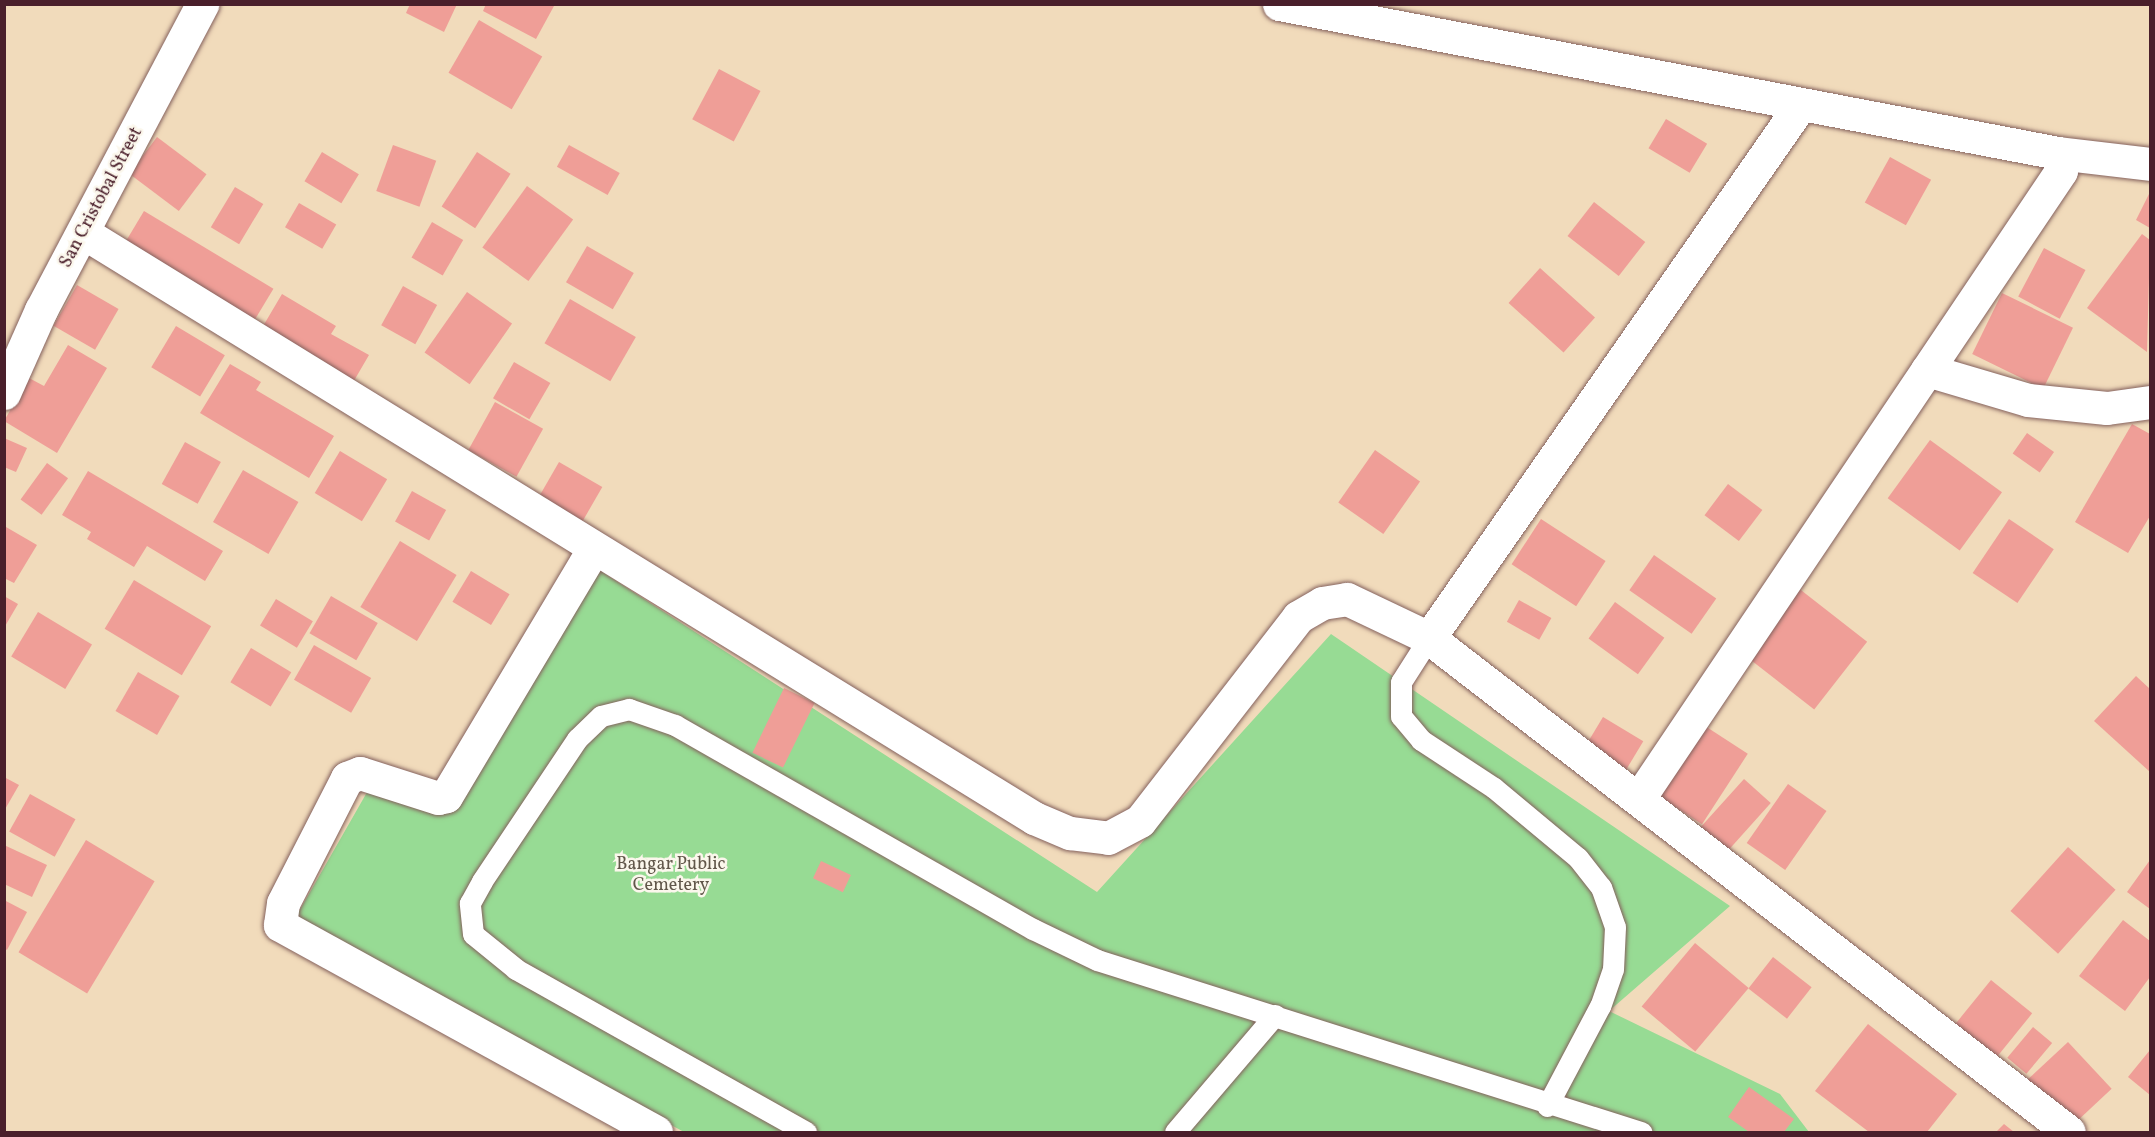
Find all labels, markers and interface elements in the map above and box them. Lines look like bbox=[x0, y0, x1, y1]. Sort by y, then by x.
street label: San Cristobal Street bbox=[56, 124, 148, 272]
park label: Bangar Public Cemetery bbox=[616, 855, 726, 898]

